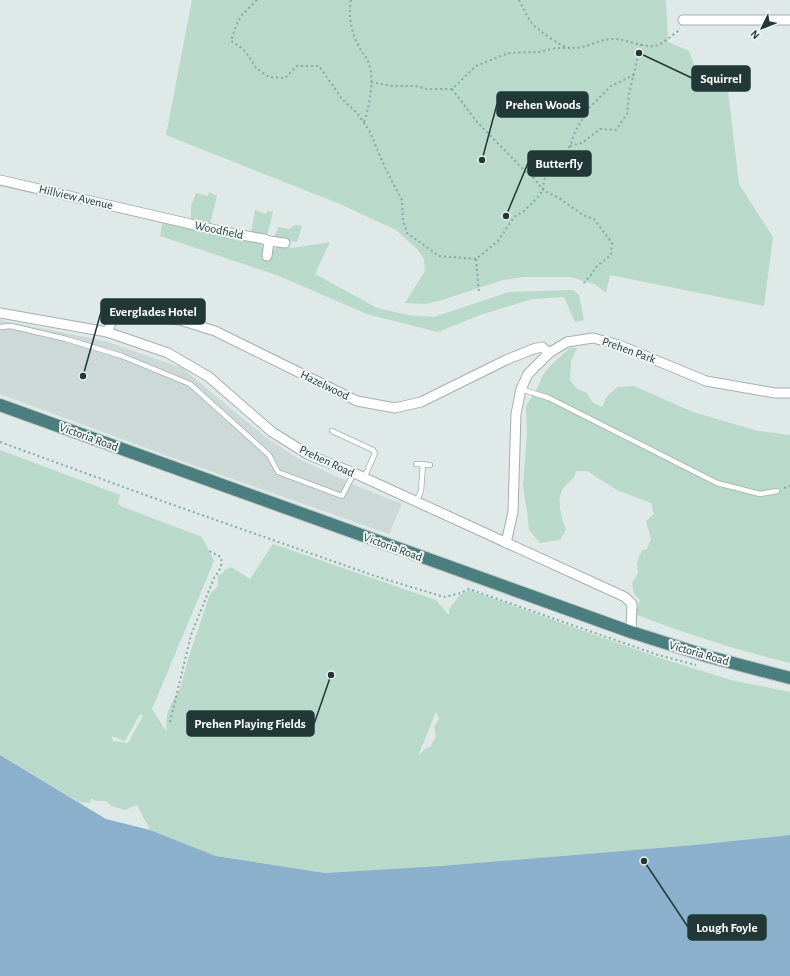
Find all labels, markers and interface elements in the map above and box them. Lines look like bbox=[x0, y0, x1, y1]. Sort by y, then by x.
north arrow bbox=[742, 8, 782, 48]
text: N bbox=[748, 28, 762, 41]
callout: Squirrel bbox=[692, 66, 750, 91]
text: Squirrel bbox=[700, 73, 742, 86]
callout: Prehen Woods bbox=[497, 92, 588, 117]
text: Prehen Woods bbox=[505, 99, 581, 112]
callout: Butterfly bbox=[528, 151, 591, 176]
text: Butterfly bbox=[535, 158, 583, 171]
street label: Hillview Avenue bbox=[38, 183, 114, 211]
street label: Woodfield bbox=[194, 219, 244, 241]
callout: Everglades Hotel bbox=[101, 299, 205, 324]
text: Everglades Hotel bbox=[109, 306, 197, 319]
street label: Prehen Park bbox=[601, 335, 658, 365]
street label: Hazelwood bbox=[299, 368, 351, 402]
street label: Victoria Road bbox=[58, 421, 120, 453]
street label: Prehen Road bbox=[298, 443, 356, 479]
street label: Victoria Road bbox=[362, 531, 424, 563]
street label: Victoria Road bbox=[668, 639, 730, 667]
callout: Prehen Playing Fields bbox=[187, 711, 314, 736]
text: Prehen Playing Fields bbox=[194, 718, 306, 731]
callout: Lough Foyle bbox=[688, 915, 766, 940]
text: Lough Foyle bbox=[696, 922, 758, 935]

